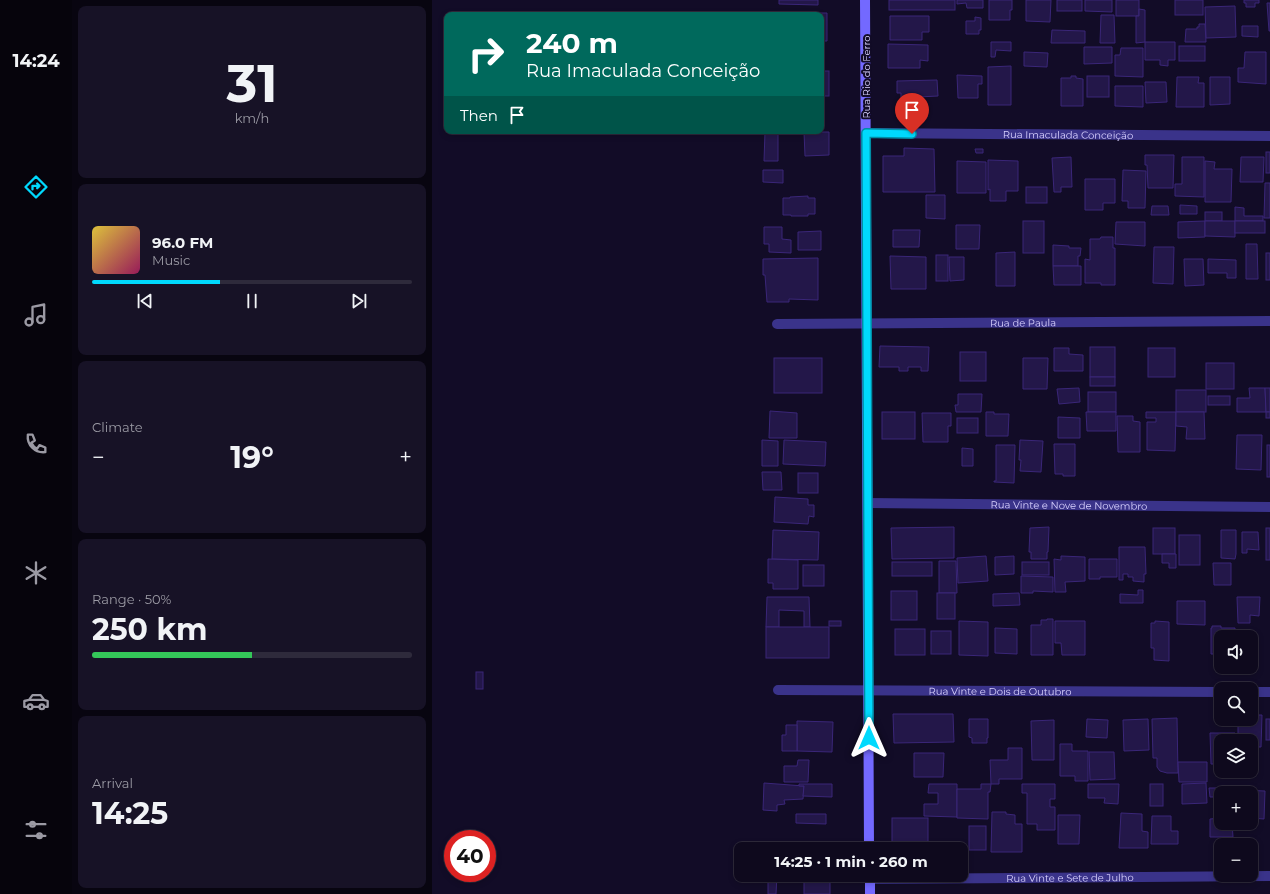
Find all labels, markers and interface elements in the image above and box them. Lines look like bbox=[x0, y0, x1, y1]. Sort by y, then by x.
text: 240 m bbox=[526, 26, 618, 60]
icon: right bbox=[460, 28, 512, 80]
street label: Rua Rio do Ferro bbox=[860, 35, 873, 119]
text: 14:24 bbox=[12, 50, 60, 72]
text: 31 bbox=[226, 52, 278, 115]
text: Rua Imaculada Conceição bbox=[526, 60, 760, 82]
pin bbox=[895, 93, 929, 134]
icon: arrive bbox=[901, 99, 923, 121]
icon: arrive bbox=[506, 104, 528, 126]
text: Then bbox=[460, 106, 498, 125]
text: km/h bbox=[235, 110, 269, 126]
street label: Rua Imaculada Conceição bbox=[1003, 128, 1133, 141]
icon: directions bbox=[22, 173, 50, 201]
text: 96.0 FM bbox=[152, 233, 213, 252]
text: Music bbox=[152, 252, 190, 268]
icon: previous bbox=[134, 290, 156, 312]
icon: pause bbox=[241, 290, 263, 312]
icon: next bbox=[348, 290, 370, 312]
icon: music bbox=[22, 301, 50, 329]
street label: Rua de Paula bbox=[990, 316, 1056, 329]
text: Climate bbox=[92, 419, 143, 435]
icon: phone bbox=[22, 430, 50, 458]
text: 19° bbox=[230, 439, 274, 476]
text: − bbox=[92, 444, 105, 471]
text: + bbox=[399, 444, 412, 471]
street label: Rua Vinte e Nove de Novembro bbox=[991, 498, 1147, 512]
icon: climate bbox=[22, 559, 50, 587]
text: Range · 50% bbox=[92, 591, 171, 607]
text: 250 km bbox=[92, 611, 207, 648]
map controls bbox=[1214, 630, 1258, 882]
button: sound bbox=[1214, 630, 1258, 674]
button: search bbox=[1214, 682, 1258, 726]
street label: Rua Vinte e Dois de Outubro bbox=[928, 684, 1072, 698]
icon: car bbox=[22, 687, 50, 715]
position arrow bbox=[848, 717, 890, 759]
button: layers bbox=[1214, 734, 1258, 778]
text: Arrival bbox=[92, 775, 133, 791]
button: + bbox=[1214, 786, 1258, 830]
text: 14:25 bbox=[92, 795, 168, 832]
icon: filters bbox=[22, 816, 50, 844]
speed limit sign: 40 bbox=[444, 830, 496, 882]
button: − bbox=[1214, 838, 1258, 882]
text: 14:25 · 1 min · 260 m bbox=[774, 852, 928, 871]
street label: Rua Vinte e Sete de Julho bbox=[1006, 871, 1134, 884]

